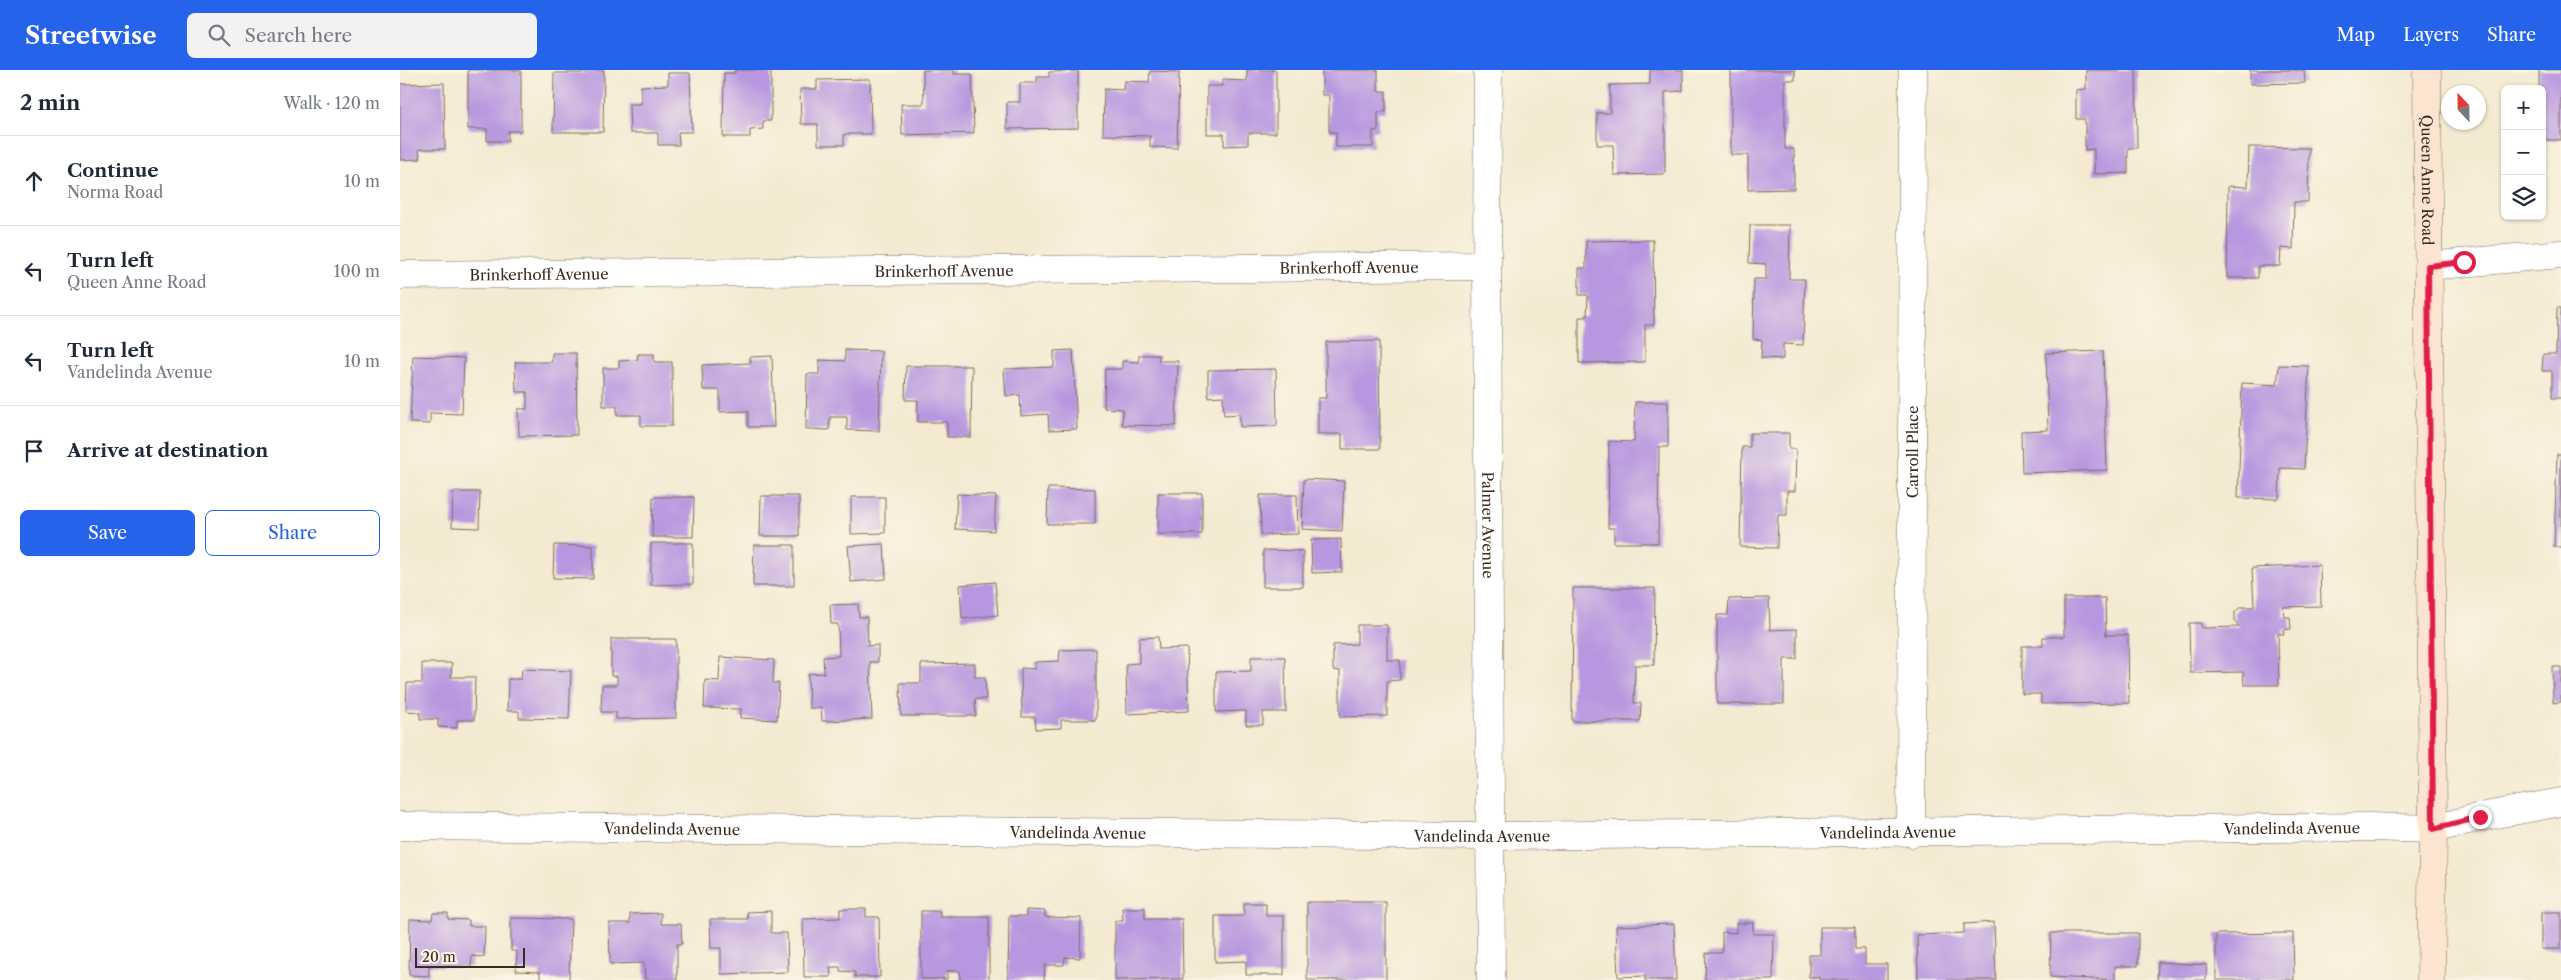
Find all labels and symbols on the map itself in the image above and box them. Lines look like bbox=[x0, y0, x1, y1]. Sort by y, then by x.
north arrow bbox=[2441, 85, 2486, 130]
street label: Queen Anne Road bbox=[2418, 115, 2438, 245]
route start bbox=[2453, 251, 2476, 274]
street label: Brinkerhoff Avenue bbox=[1279, 257, 1419, 277]
street label: Brinkerhoff Avenue bbox=[874, 260, 1014, 281]
street label: Brinkerhoff Avenue bbox=[469, 264, 609, 284]
street label: Carroll Place bbox=[1902, 406, 1922, 498]
street label: Palmer Avenue bbox=[1479, 471, 1498, 579]
route end bbox=[2469, 806, 2492, 829]
street label: Vandelinda Avenue bbox=[603, 818, 740, 839]
street label: Vandelinda Avenue bbox=[2223, 818, 2360, 838]
street label: Vandelinda Avenue bbox=[1009, 822, 1146, 842]
street label: Vandelinda Avenue bbox=[1819, 822, 1956, 842]
street label: Vandelinda Avenue bbox=[1413, 826, 1550, 846]
scale bar bbox=[415, 945, 525, 968]

